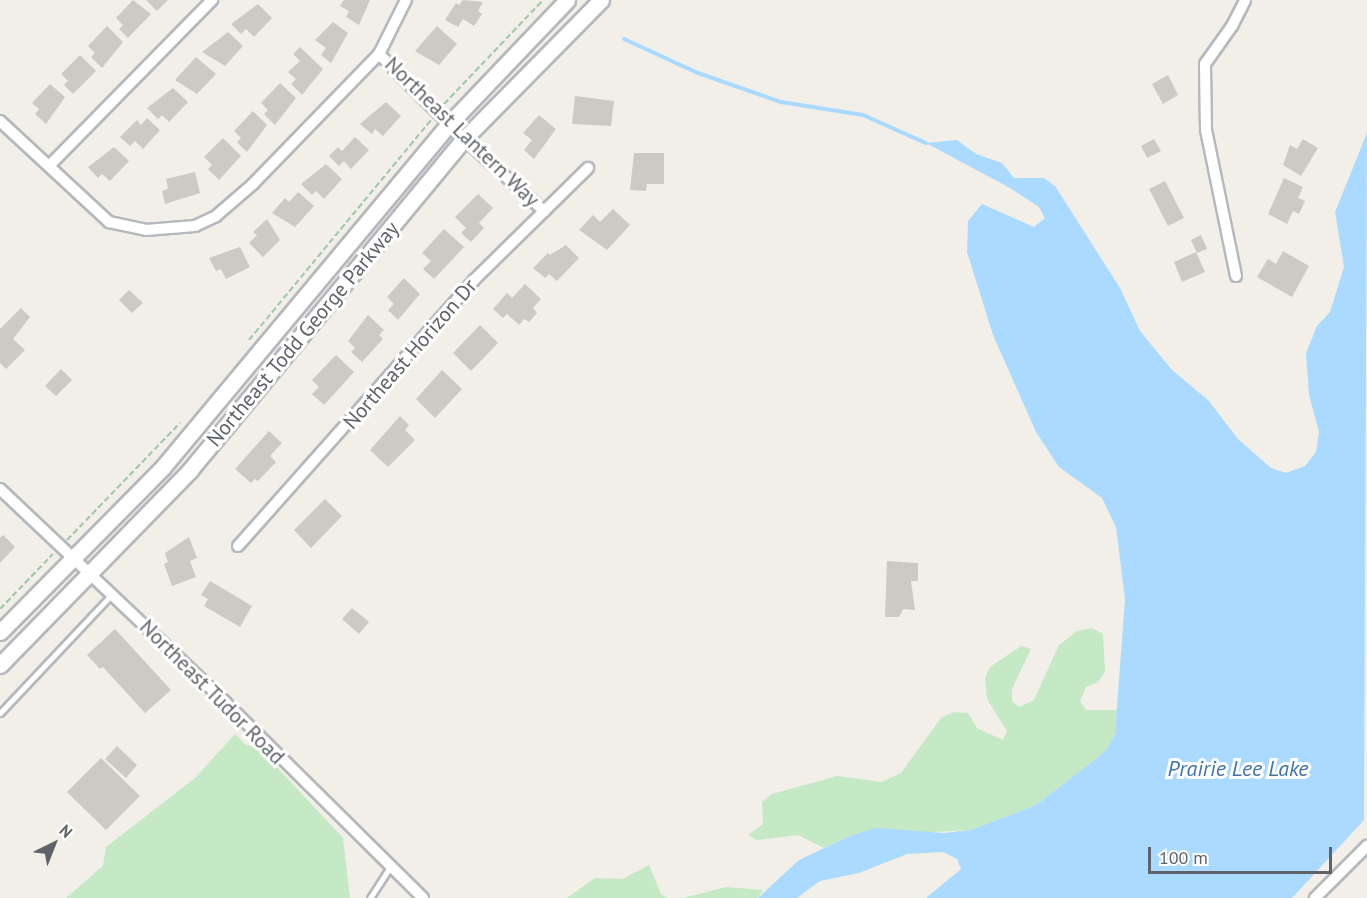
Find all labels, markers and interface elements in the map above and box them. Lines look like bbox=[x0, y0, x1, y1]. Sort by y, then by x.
street label: Northeast Lantern Way bbox=[379, 52, 545, 212]
street label: Northeast Todd George Parkway bbox=[201, 216, 405, 452]
street label: Northeast Horizon Dr bbox=[338, 274, 482, 434]
street label: Northeast Tudor Road bbox=[134, 614, 290, 770]
water label: Prairie Lee Lake bbox=[1168, 756, 1308, 782]
north arrow bbox=[24, 814, 84, 874]
text: N bbox=[56, 820, 77, 842]
scale bar bbox=[1151, 835, 1336, 873]
text: 100 m bbox=[1159, 846, 1208, 869]

